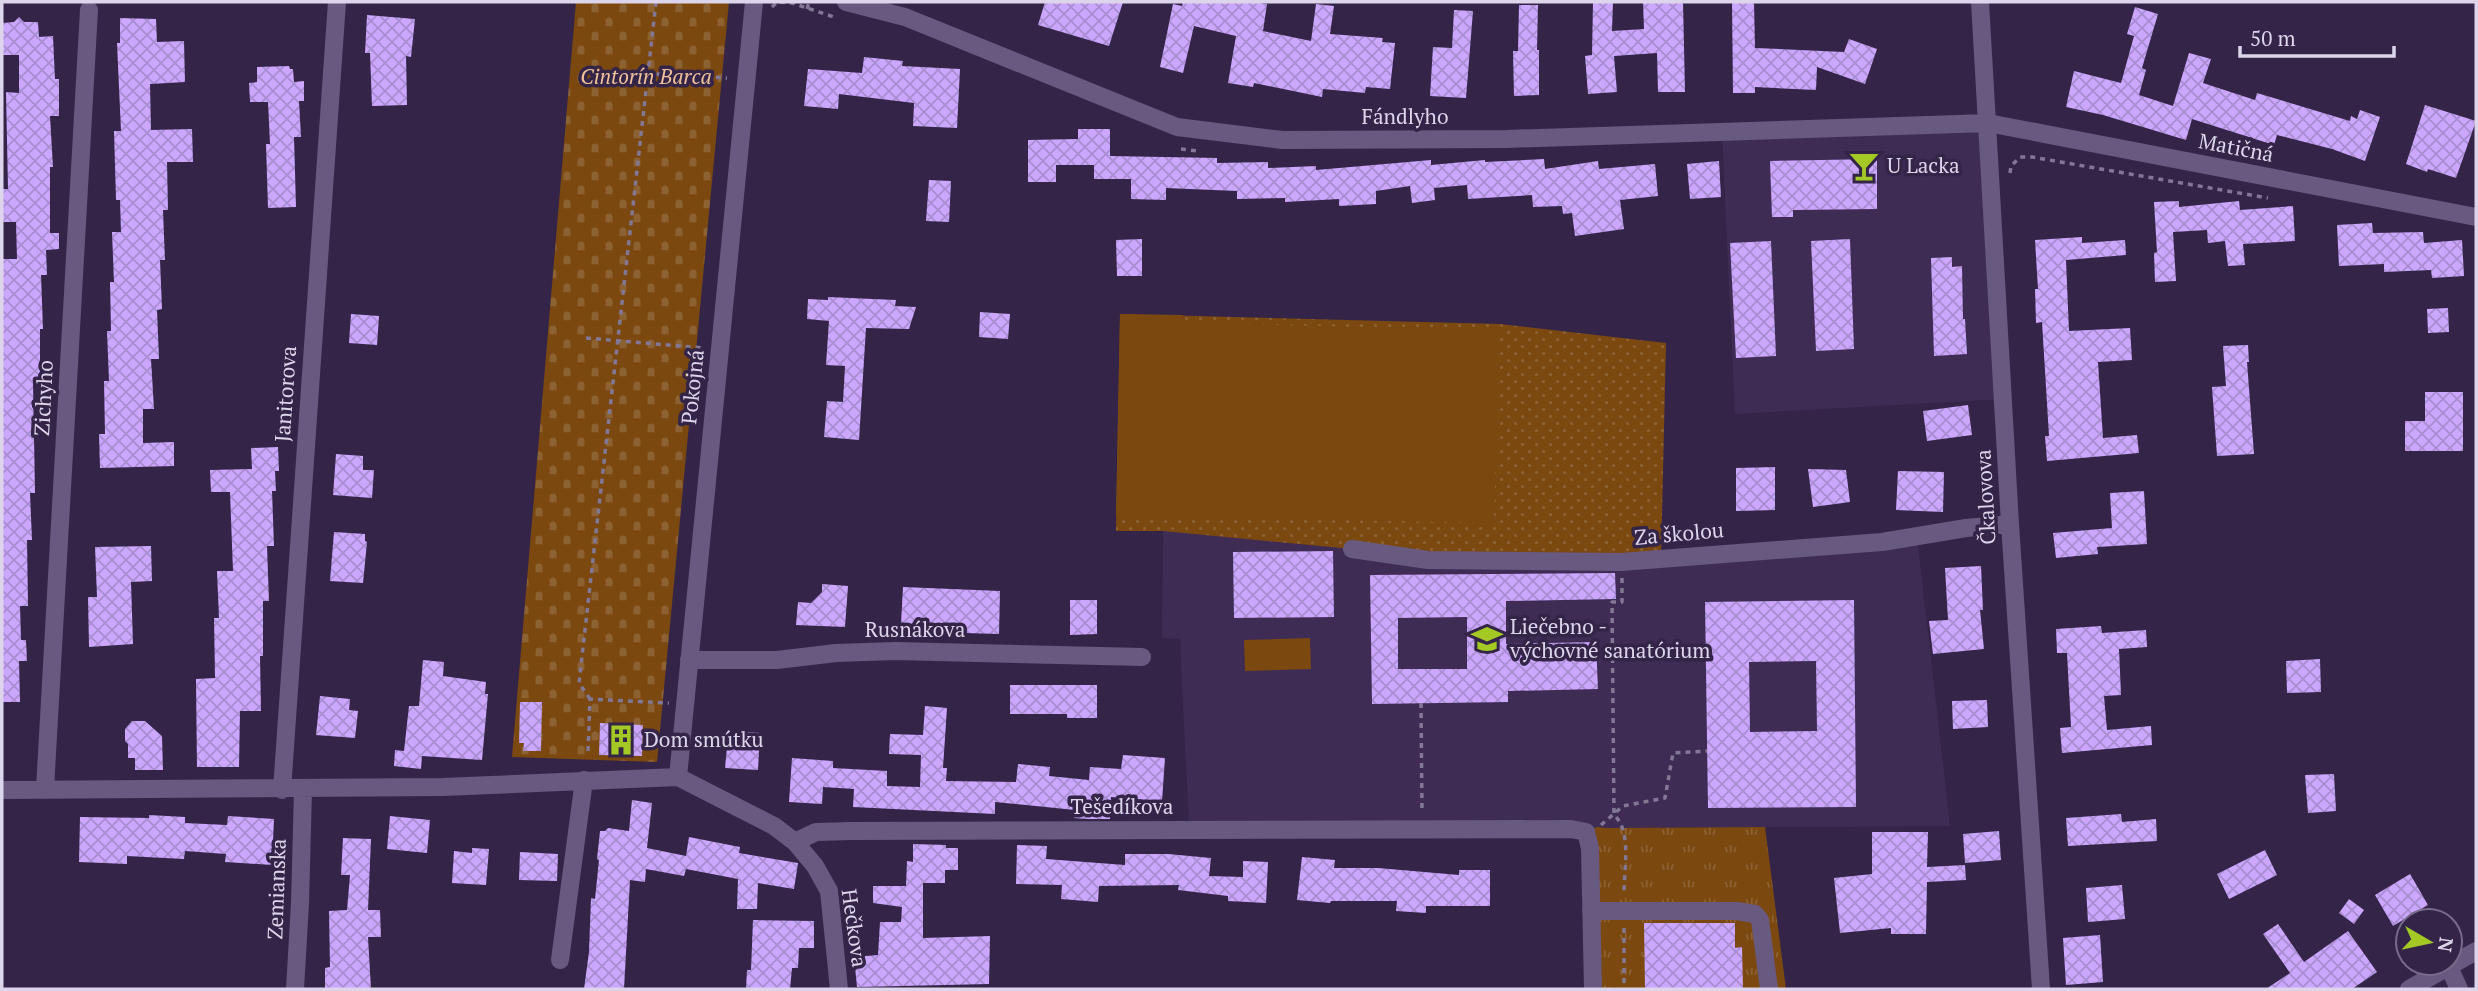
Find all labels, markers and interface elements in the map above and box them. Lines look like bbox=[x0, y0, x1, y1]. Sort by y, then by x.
scale bar bbox=[2240, 14, 2394, 58]
text: 50 m bbox=[2250, 24, 2296, 52]
park label: Cintorín Barca bbox=[580, 62, 712, 90]
street label: Fándlyho bbox=[1361, 102, 1449, 130]
street label: Matičná bbox=[2196, 126, 2276, 168]
bar icon: U Lacka bbox=[1847, 149, 1881, 183]
place label: U Lacka bbox=[1887, 151, 1960, 179]
street label: Janitorova bbox=[268, 344, 302, 443]
street label: Pokojná bbox=[674, 348, 710, 426]
street label: Zichyho bbox=[27, 359, 59, 437]
street label: Čkalovova bbox=[1969, 448, 2001, 545]
street label: Za školou bbox=[1633, 515, 1725, 551]
place label: Liečebno - výchovné sanatórium bbox=[1509, 612, 1710, 664]
street label: Rusnákova bbox=[865, 615, 966, 643]
school or university icon: Liečebno - výchovné sanatórium bbox=[1470, 622, 1504, 656]
building icon: Dom smútku bbox=[604, 723, 638, 757]
place label: Dom smútku bbox=[644, 725, 764, 753]
street label: Tešedíkova bbox=[1071, 792, 1174, 820]
street label: Zemianska bbox=[260, 838, 292, 940]
street label: Hečkova bbox=[836, 887, 874, 969]
north arrow bbox=[2394, 907, 2464, 977]
text: N bbox=[2433, 936, 2460, 954]

